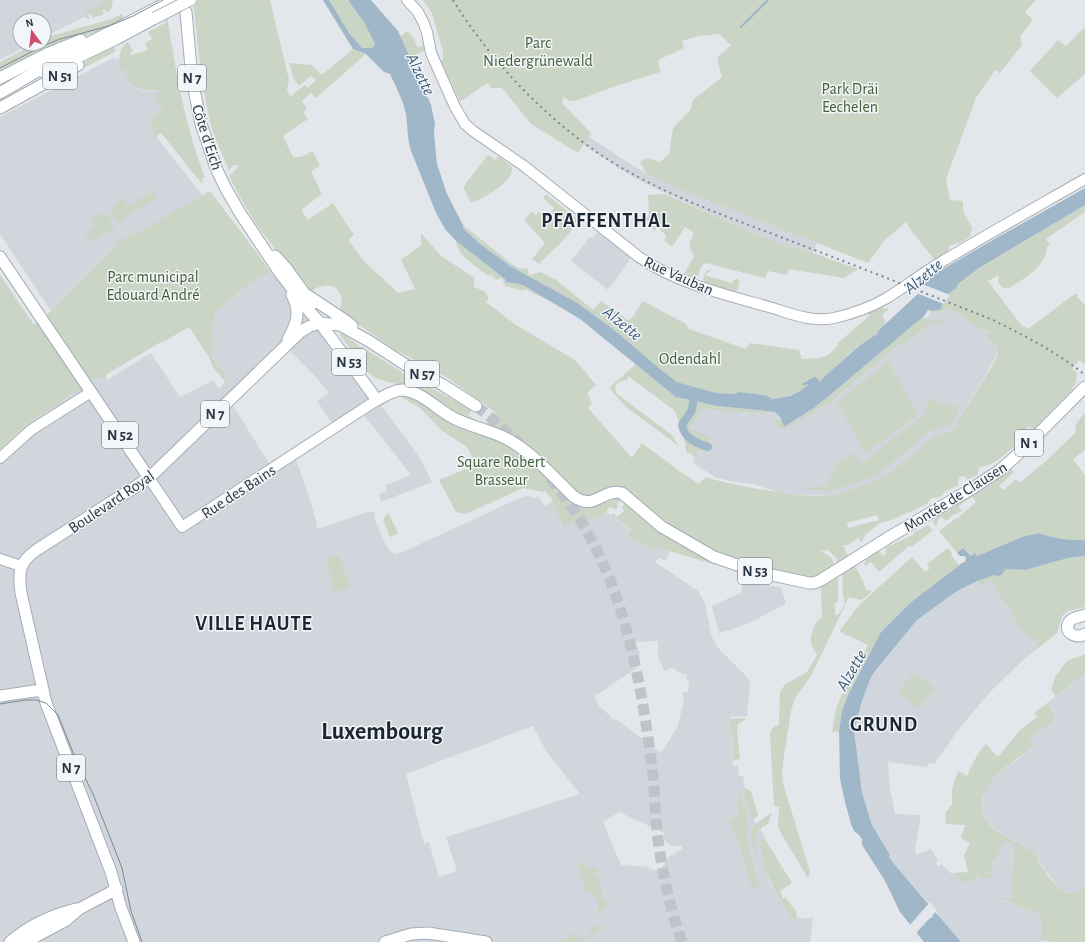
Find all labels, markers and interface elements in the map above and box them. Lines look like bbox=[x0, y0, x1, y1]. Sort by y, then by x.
north arrow bbox=[12, 12, 52, 52]
text: N bbox=[24, 17, 35, 29]
park label: Parc Niedergrünewald bbox=[483, 35, 593, 69]
water label: Alzette bbox=[403, 50, 438, 98]
road number: N 51 bbox=[43, 63, 77, 89]
road number: N 7 bbox=[178, 65, 206, 91]
park label: Park Dräi Eechelen bbox=[822, 81, 878, 115]
street label: Côte d'Eich bbox=[189, 103, 225, 172]
district label: PFAFFENTHAL bbox=[541, 211, 671, 231]
street label: Rue Vauban bbox=[641, 254, 716, 298]
water label: Alzette bbox=[900, 256, 946, 298]
park label: Parc municipal Edouard André bbox=[106, 269, 200, 303]
water label: Alzette bbox=[599, 302, 645, 344]
road number: N 53 bbox=[332, 349, 366, 375]
park label: Odendahl bbox=[659, 351, 721, 367]
road number: N 57 bbox=[405, 361, 439, 387]
road number: N 7 bbox=[201, 401, 229, 427]
road number: N 52 bbox=[102, 422, 138, 448]
road number: N 1 bbox=[1015, 430, 1043, 456]
park label: Square Robert Brasseur bbox=[457, 454, 545, 488]
street label: Montée de Clausen bbox=[901, 459, 1010, 535]
street label: Rue des Bains bbox=[199, 462, 279, 522]
street label: Boulevard Royal bbox=[66, 467, 158, 537]
road number: N 53 bbox=[738, 558, 772, 584]
district label: VILLE HAUTE bbox=[195, 614, 313, 634]
water label: Alzette bbox=[833, 647, 870, 694]
district label: GRUND bbox=[850, 715, 918, 735]
district label: Luxembourg bbox=[321, 720, 444, 744]
road number: N 7 bbox=[57, 755, 85, 781]

